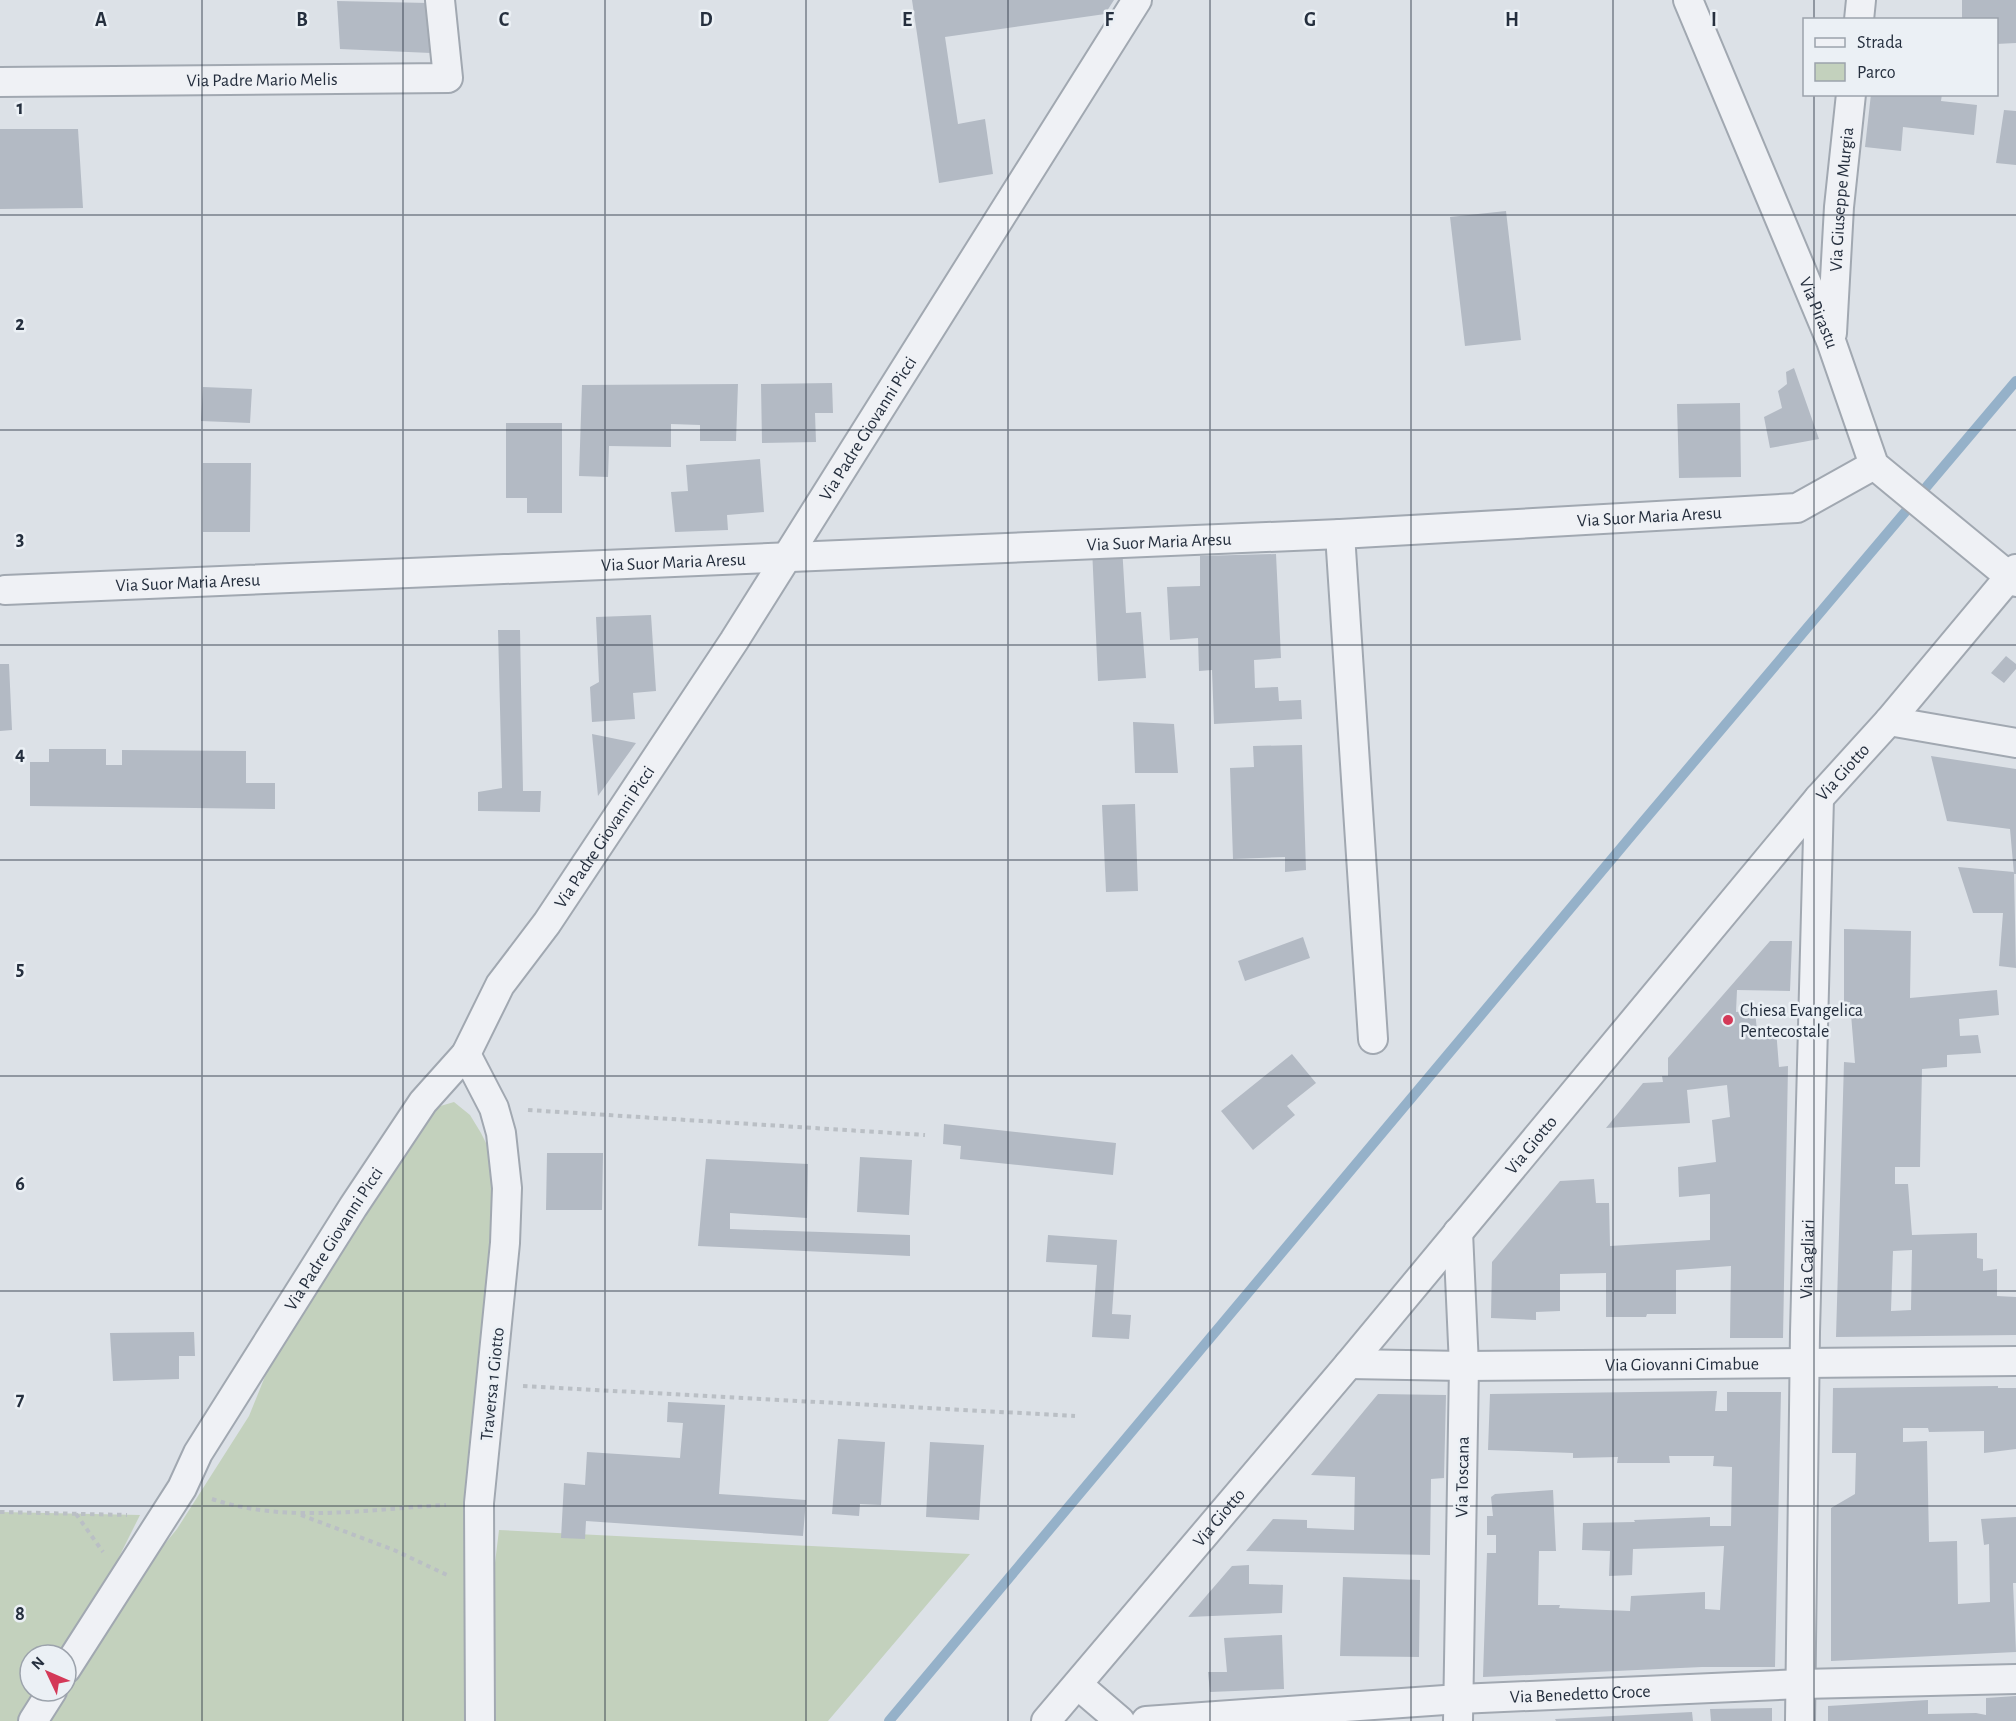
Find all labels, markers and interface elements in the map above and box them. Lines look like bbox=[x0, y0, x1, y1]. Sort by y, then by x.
text: A bbox=[95, 10, 107, 30]
text: B bbox=[296, 10, 308, 30]
text: C bbox=[499, 10, 510, 30]
text: D bbox=[699, 10, 713, 30]
text: E bbox=[902, 10, 912, 30]
text: F bbox=[1104, 10, 1114, 30]
text: G bbox=[1304, 10, 1316, 30]
text: H bbox=[1505, 10, 1519, 30]
text: I bbox=[1711, 10, 1717, 30]
legend bbox=[1803, 18, 1998, 96]
text: Strada bbox=[1857, 34, 1903, 52]
text: Parco bbox=[1857, 64, 1896, 82]
street label: Via Padre Mario Melis bbox=[186, 71, 338, 90]
text: 1 bbox=[16, 98, 24, 118]
street label: Via Giuseppe Murgia bbox=[1827, 126, 1857, 272]
street label: Via Pirastu bbox=[1795, 275, 1841, 351]
text: 2 bbox=[15, 314, 25, 334]
street label: Via Padre Giovanni Picci bbox=[817, 354, 920, 504]
street label: Via Suor Maria Aresu bbox=[1577, 504, 1722, 530]
text: 3 bbox=[16, 529, 24, 549]
street label: Via Suor Maria Aresu bbox=[1086, 531, 1232, 555]
street label: Via Suor Maria Aresu bbox=[601, 551, 746, 575]
street label: Via Suor Maria Aresu bbox=[115, 571, 261, 595]
street label: Via Giotto bbox=[1813, 741, 1874, 805]
text: 4 bbox=[15, 744, 25, 764]
street label: Via Padre Giovanni Picci bbox=[551, 763, 658, 912]
text: 5 bbox=[16, 959, 24, 979]
place label: Chiesa Evangelica Pentecostale bbox=[1740, 1002, 1863, 1041]
marker: Chiesa Evangelica Pentecostale bbox=[1721, 1013, 1735, 1027]
street label: Via Giotto bbox=[1502, 1113, 1561, 1178]
street label: Via Padre Giovanni Picci bbox=[282, 1164, 387, 1314]
text: 6 bbox=[15, 1174, 25, 1194]
street label: Via Cagliari bbox=[1798, 1219, 1818, 1299]
street label: Traversa 1 Giotto bbox=[478, 1326, 508, 1442]
street label: Via Giovanni Cimabue bbox=[1605, 1355, 1759, 1375]
text: 7 bbox=[16, 1389, 25, 1409]
street label: Via Toscana bbox=[1453, 1436, 1473, 1518]
street label: Via Giotto bbox=[1190, 1485, 1249, 1551]
text: 8 bbox=[15, 1604, 25, 1624]
north arrow bbox=[18, 1643, 78, 1703]
text: N bbox=[28, 1654, 48, 1673]
street label: Via Benedetto Croce bbox=[1509, 1683, 1651, 1707]

